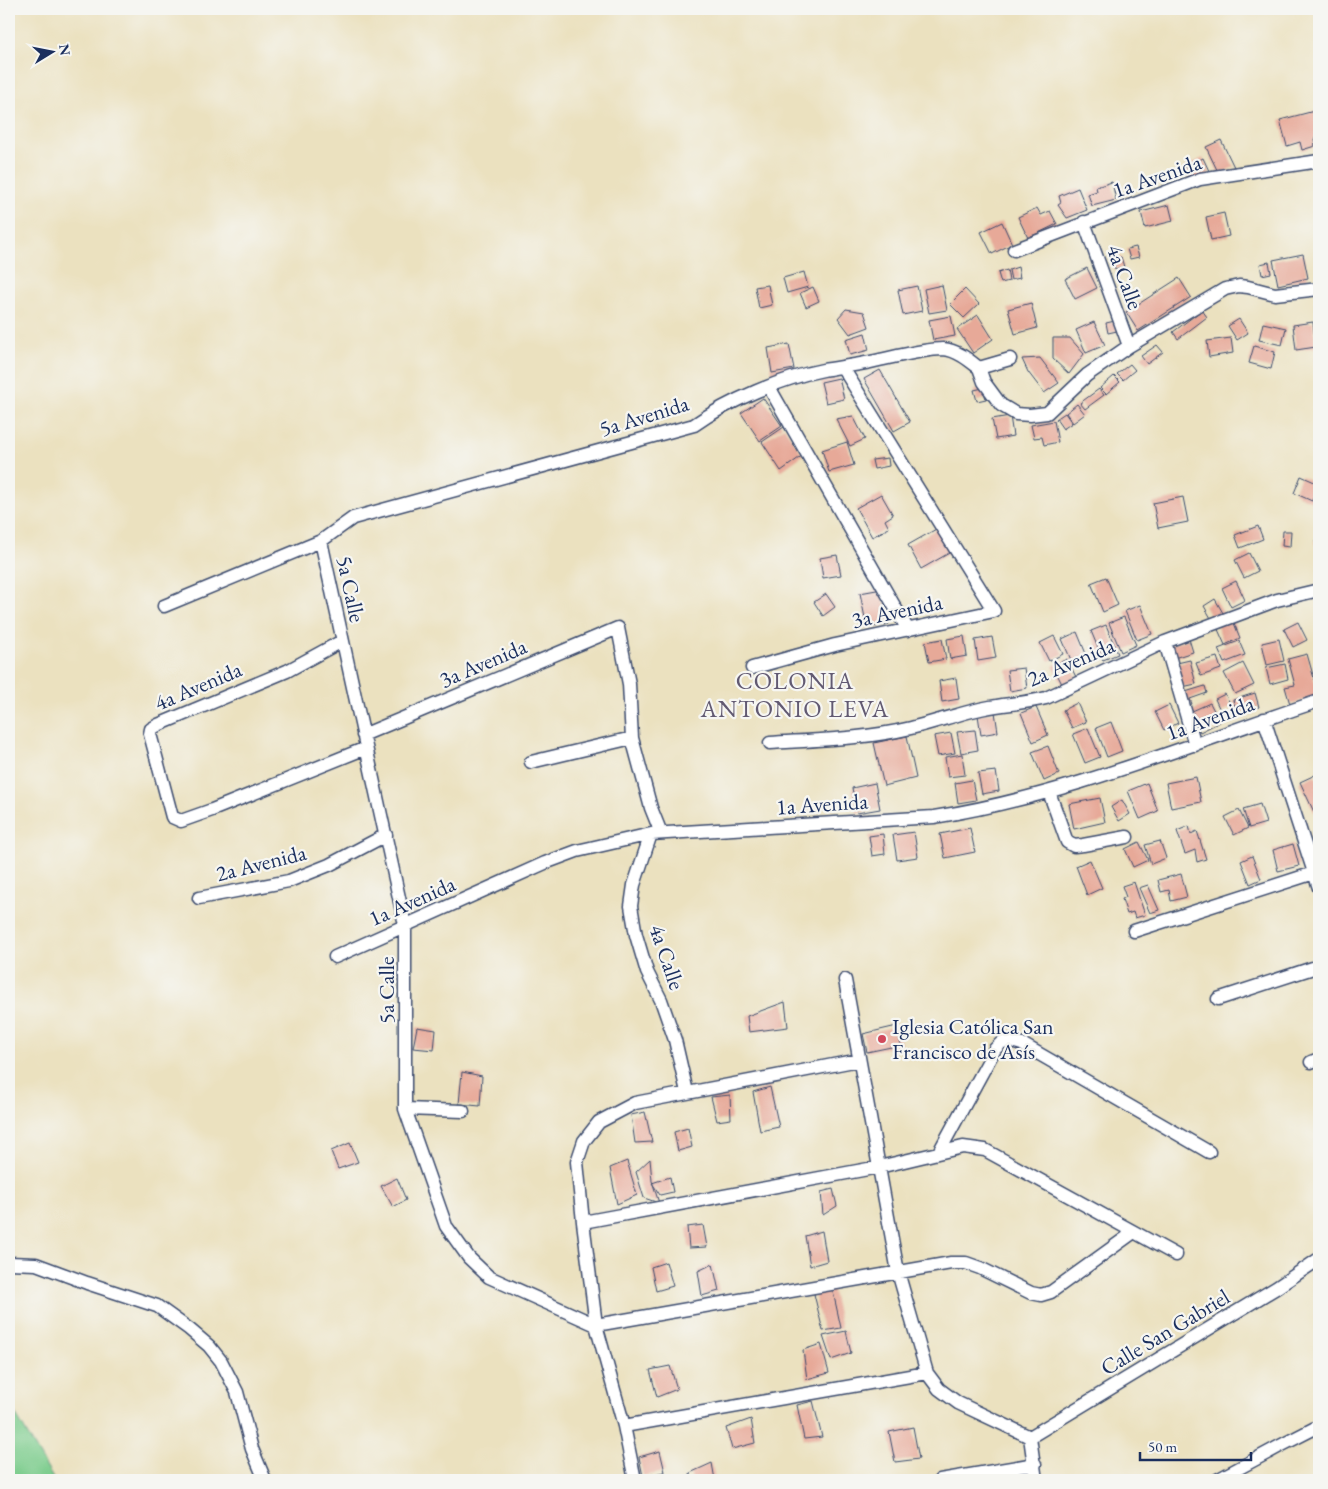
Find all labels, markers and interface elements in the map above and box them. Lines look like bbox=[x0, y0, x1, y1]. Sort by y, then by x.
north arrow bbox=[28, 28, 78, 78]
text: N bbox=[55, 43, 75, 58]
street label: 1a Avenida bbox=[1109, 147, 1205, 205]
street label: 4a Calle bbox=[1100, 240, 1150, 314]
street label: 5a Avenida bbox=[596, 389, 692, 443]
street label: 5a Calle bbox=[330, 553, 372, 625]
street label: 3a Avenida bbox=[849, 587, 945, 635]
street label: 2a Avenida bbox=[1023, 631, 1119, 693]
street label: 3a Avenida bbox=[435, 632, 531, 694]
street label: 4a Avenida bbox=[150, 655, 246, 717]
district label: COLONIA ANTONIO LEVA bbox=[700, 665, 889, 724]
street label: 1a Avenida bbox=[1162, 689, 1258, 747]
street label: 1a Avenida bbox=[775, 786, 869, 822]
street label: 2a Avenida bbox=[213, 838, 309, 888]
street label: 1a Avenida bbox=[364, 869, 460, 933]
street label: 4a Calle bbox=[642, 920, 692, 994]
street label: 5a Calle bbox=[372, 956, 401, 1024]
place label: Iglesia Católica San Francisco de Asís bbox=[892, 1012, 1054, 1066]
marker: Iglesia Católica San Francisco de Asís bbox=[876, 1033, 888, 1045]
street label: Calle San Gabriel bbox=[1095, 1282, 1235, 1382]
scale bar bbox=[1140, 1429, 1252, 1461]
text: 50 m bbox=[1148, 1437, 1177, 1456]

